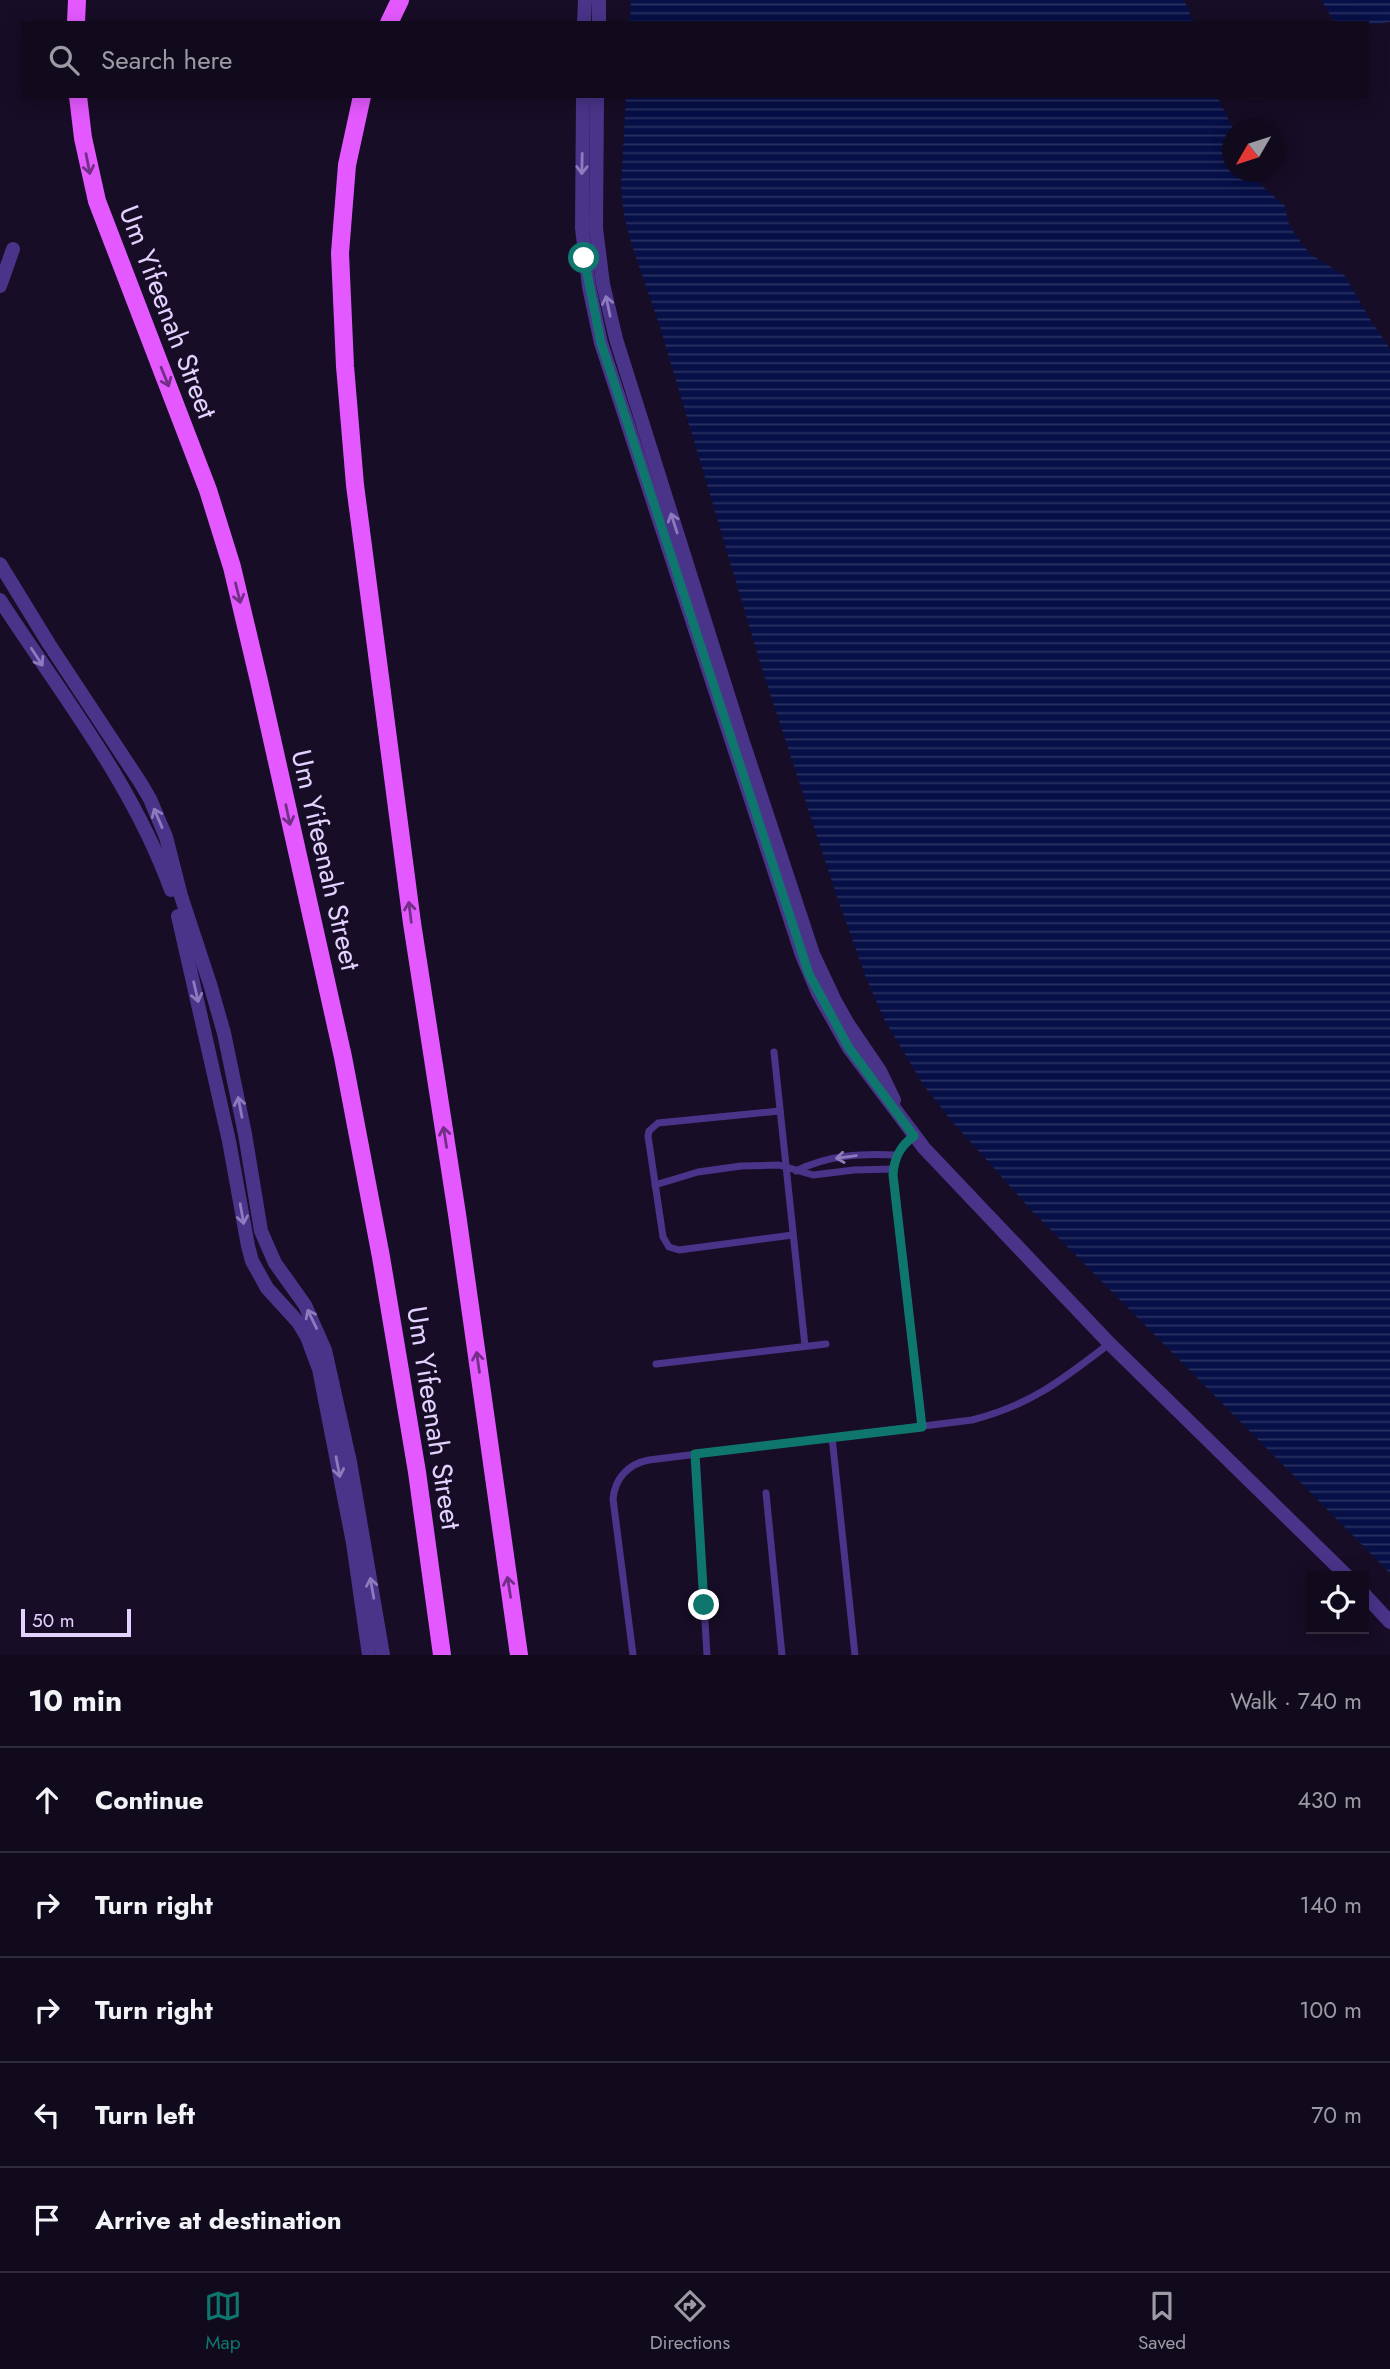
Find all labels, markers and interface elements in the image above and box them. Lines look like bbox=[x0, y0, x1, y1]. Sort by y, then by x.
search box bbox=[21, 21, 1369, 98]
icon: search bbox=[45, 41, 83, 79]
text: Search here bbox=[101, 41, 233, 79]
north arrow bbox=[1222, 119, 1285, 182]
one-way arrow bbox=[82, 152, 96, 175]
one-way arrow bbox=[575, 153, 589, 176]
street label: Um Yifeenah Street bbox=[108, 199, 228, 425]
route start bbox=[568, 242, 599, 273]
one-way arrow bbox=[600, 295, 614, 318]
one-way arrow bbox=[160, 366, 173, 388]
one-way arrow bbox=[667, 512, 680, 534]
one-way arrow bbox=[232, 581, 245, 604]
one-way arrow bbox=[30, 647, 44, 666]
street label: Um Yifeenah Street bbox=[281, 745, 371, 975]
one-way arrow bbox=[282, 803, 296, 826]
one-way arrow bbox=[151, 808, 164, 829]
one-way arrow bbox=[404, 901, 417, 924]
one-way arrow bbox=[190, 980, 203, 1002]
one-way arrow bbox=[233, 1096, 246, 1119]
one-way arrow bbox=[438, 1126, 451, 1149]
one-way arrow bbox=[835, 1151, 857, 1164]
one-way arrow bbox=[236, 1202, 249, 1225]
street label: Um Yifeenah Street bbox=[396, 1303, 472, 1533]
one-way arrow bbox=[304, 1309, 318, 1329]
one-way arrow bbox=[471, 1351, 484, 1374]
one-way arrow bbox=[332, 1455, 345, 1478]
map controls bbox=[1306, 1571, 1369, 1634]
button: locate bbox=[1306, 1571, 1369, 1634]
one-way arrow bbox=[365, 1577, 378, 1600]
one-way arrow bbox=[502, 1577, 515, 1599]
route end bbox=[688, 1589, 719, 1620]
scale bar bbox=[21, 1606, 131, 1638]
text: 50 m bbox=[32, 1607, 75, 1634]
text: 10 min bbox=[28, 1679, 122, 1722]
text: Walk · 740 m bbox=[1230, 1684, 1362, 1718]
icon: ahead bbox=[28, 1781, 66, 1819]
text: Continue bbox=[95, 1781, 204, 1819]
text: 430 m bbox=[1297, 1783, 1362, 1817]
icon: right bbox=[28, 1886, 66, 1924]
text: Turn right bbox=[95, 1886, 213, 1924]
text: 140 m bbox=[1300, 1888, 1362, 1922]
icon: right bbox=[28, 1991, 66, 2029]
text: Turn right bbox=[95, 1991, 213, 2029]
text: 100 m bbox=[1299, 1993, 1362, 2027]
icon: left bbox=[28, 2096, 66, 2134]
text: Turn left bbox=[95, 2096, 195, 2134]
text: 70 m bbox=[1311, 2098, 1362, 2132]
icon: arrive bbox=[28, 2201, 66, 2239]
text: Arrive at destination bbox=[95, 2201, 342, 2239]
tab: Map bbox=[204, 2287, 242, 2356]
tab: Directions bbox=[650, 2287, 730, 2356]
tab: Saved bbox=[1138, 2287, 1186, 2356]

